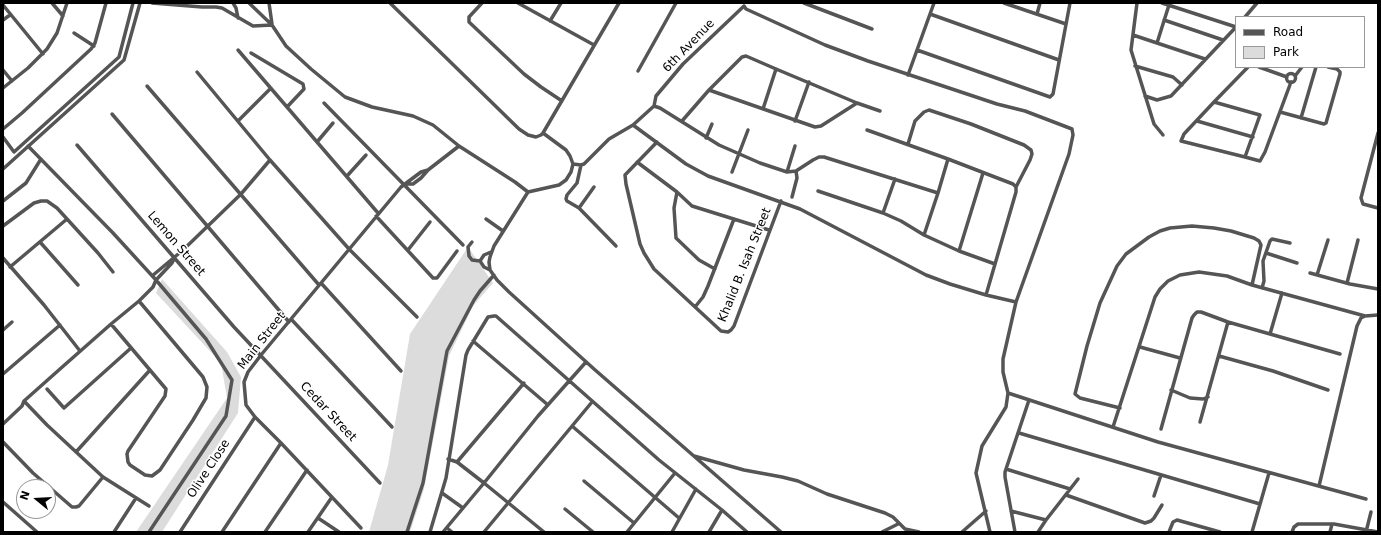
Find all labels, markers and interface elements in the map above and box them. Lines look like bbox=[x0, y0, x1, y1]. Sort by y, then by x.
street label: 6th Avenue bbox=[660, 16, 718, 76]
legend bbox=[1235, 16, 1365, 68]
text: Road bbox=[1273, 25, 1303, 39]
text: Park bbox=[1273, 45, 1299, 59]
street label: Khalid B. Isah Street bbox=[716, 206, 774, 324]
street label: Lemon Street bbox=[144, 209, 208, 279]
street label: Main Street bbox=[235, 309, 289, 373]
street label: Cedar Street bbox=[297, 379, 359, 445]
street label: Olive Close bbox=[185, 437, 233, 501]
north arrow bbox=[16, 479, 56, 519]
text: N bbox=[17, 489, 33, 502]

